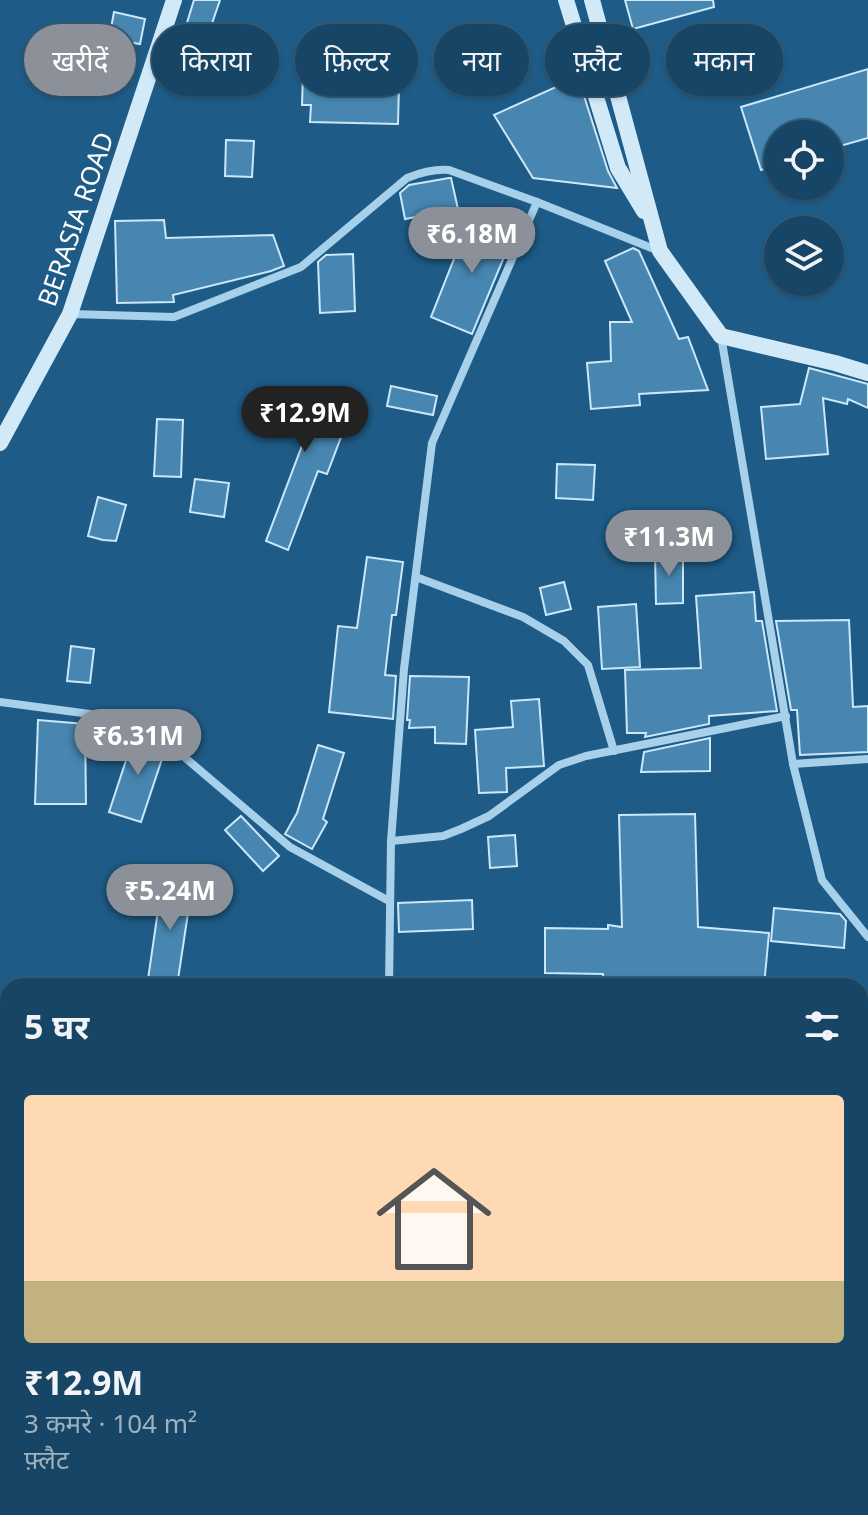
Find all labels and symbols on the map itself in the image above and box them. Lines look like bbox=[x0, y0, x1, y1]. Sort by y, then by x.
street label: BERASIA ROAD bbox=[28, 127, 122, 311]
pin: ₹6.18M bbox=[407, 207, 537, 275]
pin: ₹12.9M bbox=[240, 386, 370, 454]
pin: ₹11.3M bbox=[604, 510, 734, 578]
pin: ₹6.31M bbox=[73, 709, 203, 777]
pin: ₹5.24M bbox=[105, 864, 235, 932]

